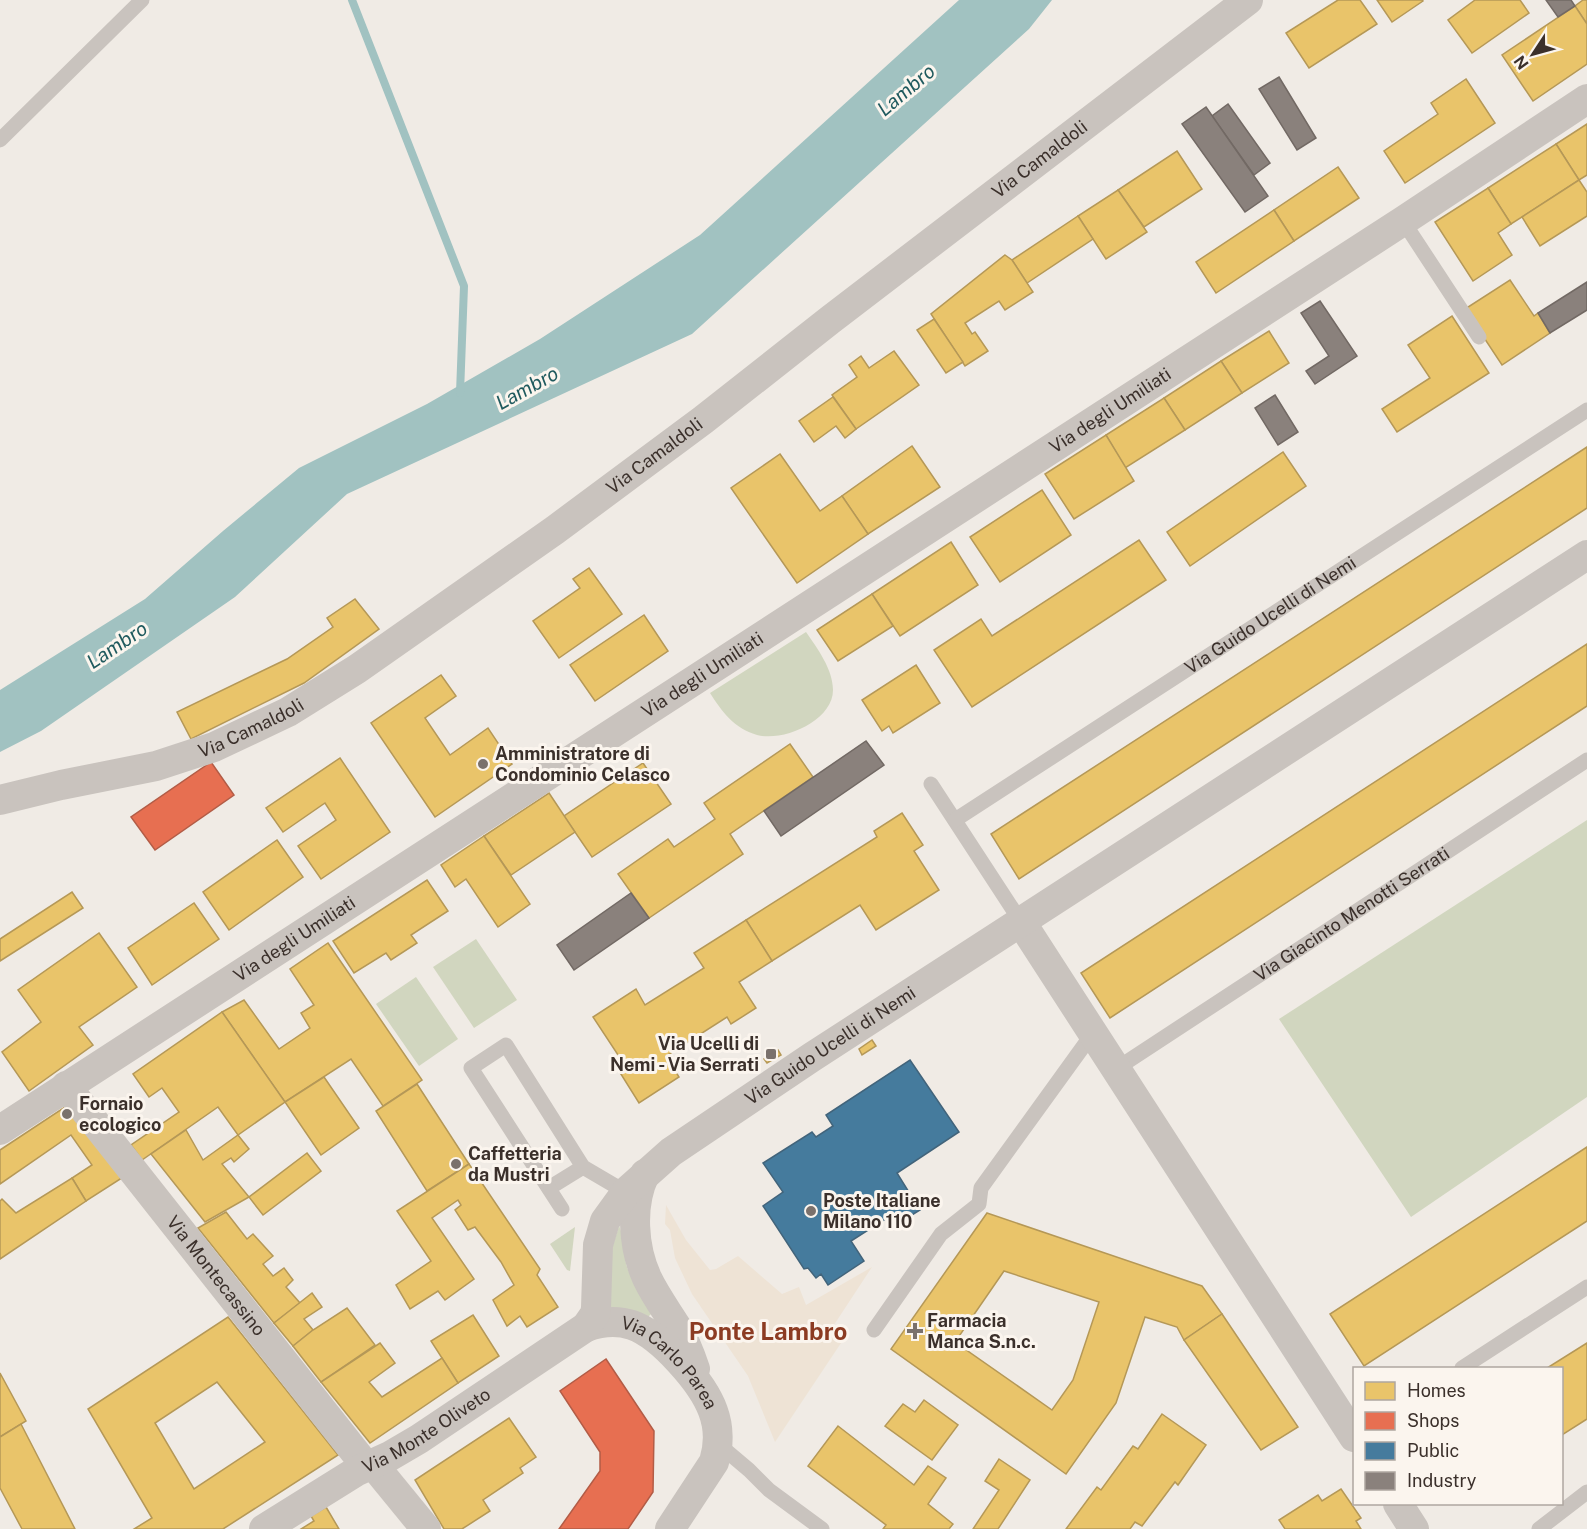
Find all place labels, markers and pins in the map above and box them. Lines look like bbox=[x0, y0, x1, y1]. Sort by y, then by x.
place label: Amministratore di Condominio Celasco bbox=[495, 743, 670, 785]
marker: Amministratore di Condominio Celasco bbox=[476, 757, 490, 771]
place label: Via Ucelli di Nemi - Via Serrati bbox=[610, 1033, 759, 1075]
marker: Via Ucelli di Nemi - Via Serrati bbox=[764, 1047, 778, 1061]
place label: Fornaio ecologico bbox=[79, 1093, 161, 1135]
marker: Fornaio ecologico bbox=[60, 1107, 74, 1121]
place label: Caffetteria da Mustri bbox=[468, 1143, 562, 1185]
marker: Caffetteria da Mustri bbox=[449, 1157, 463, 1171]
place label: Poste Italiane Milano 110 bbox=[823, 1190, 941, 1232]
marker: Poste Italiane Milano 110 bbox=[804, 1204, 818, 1218]
place label: Farmacia Manca S.n.c. bbox=[927, 1310, 1036, 1352]
marker: Farmacia Manca S.n.c. bbox=[908, 1324, 922, 1338]

